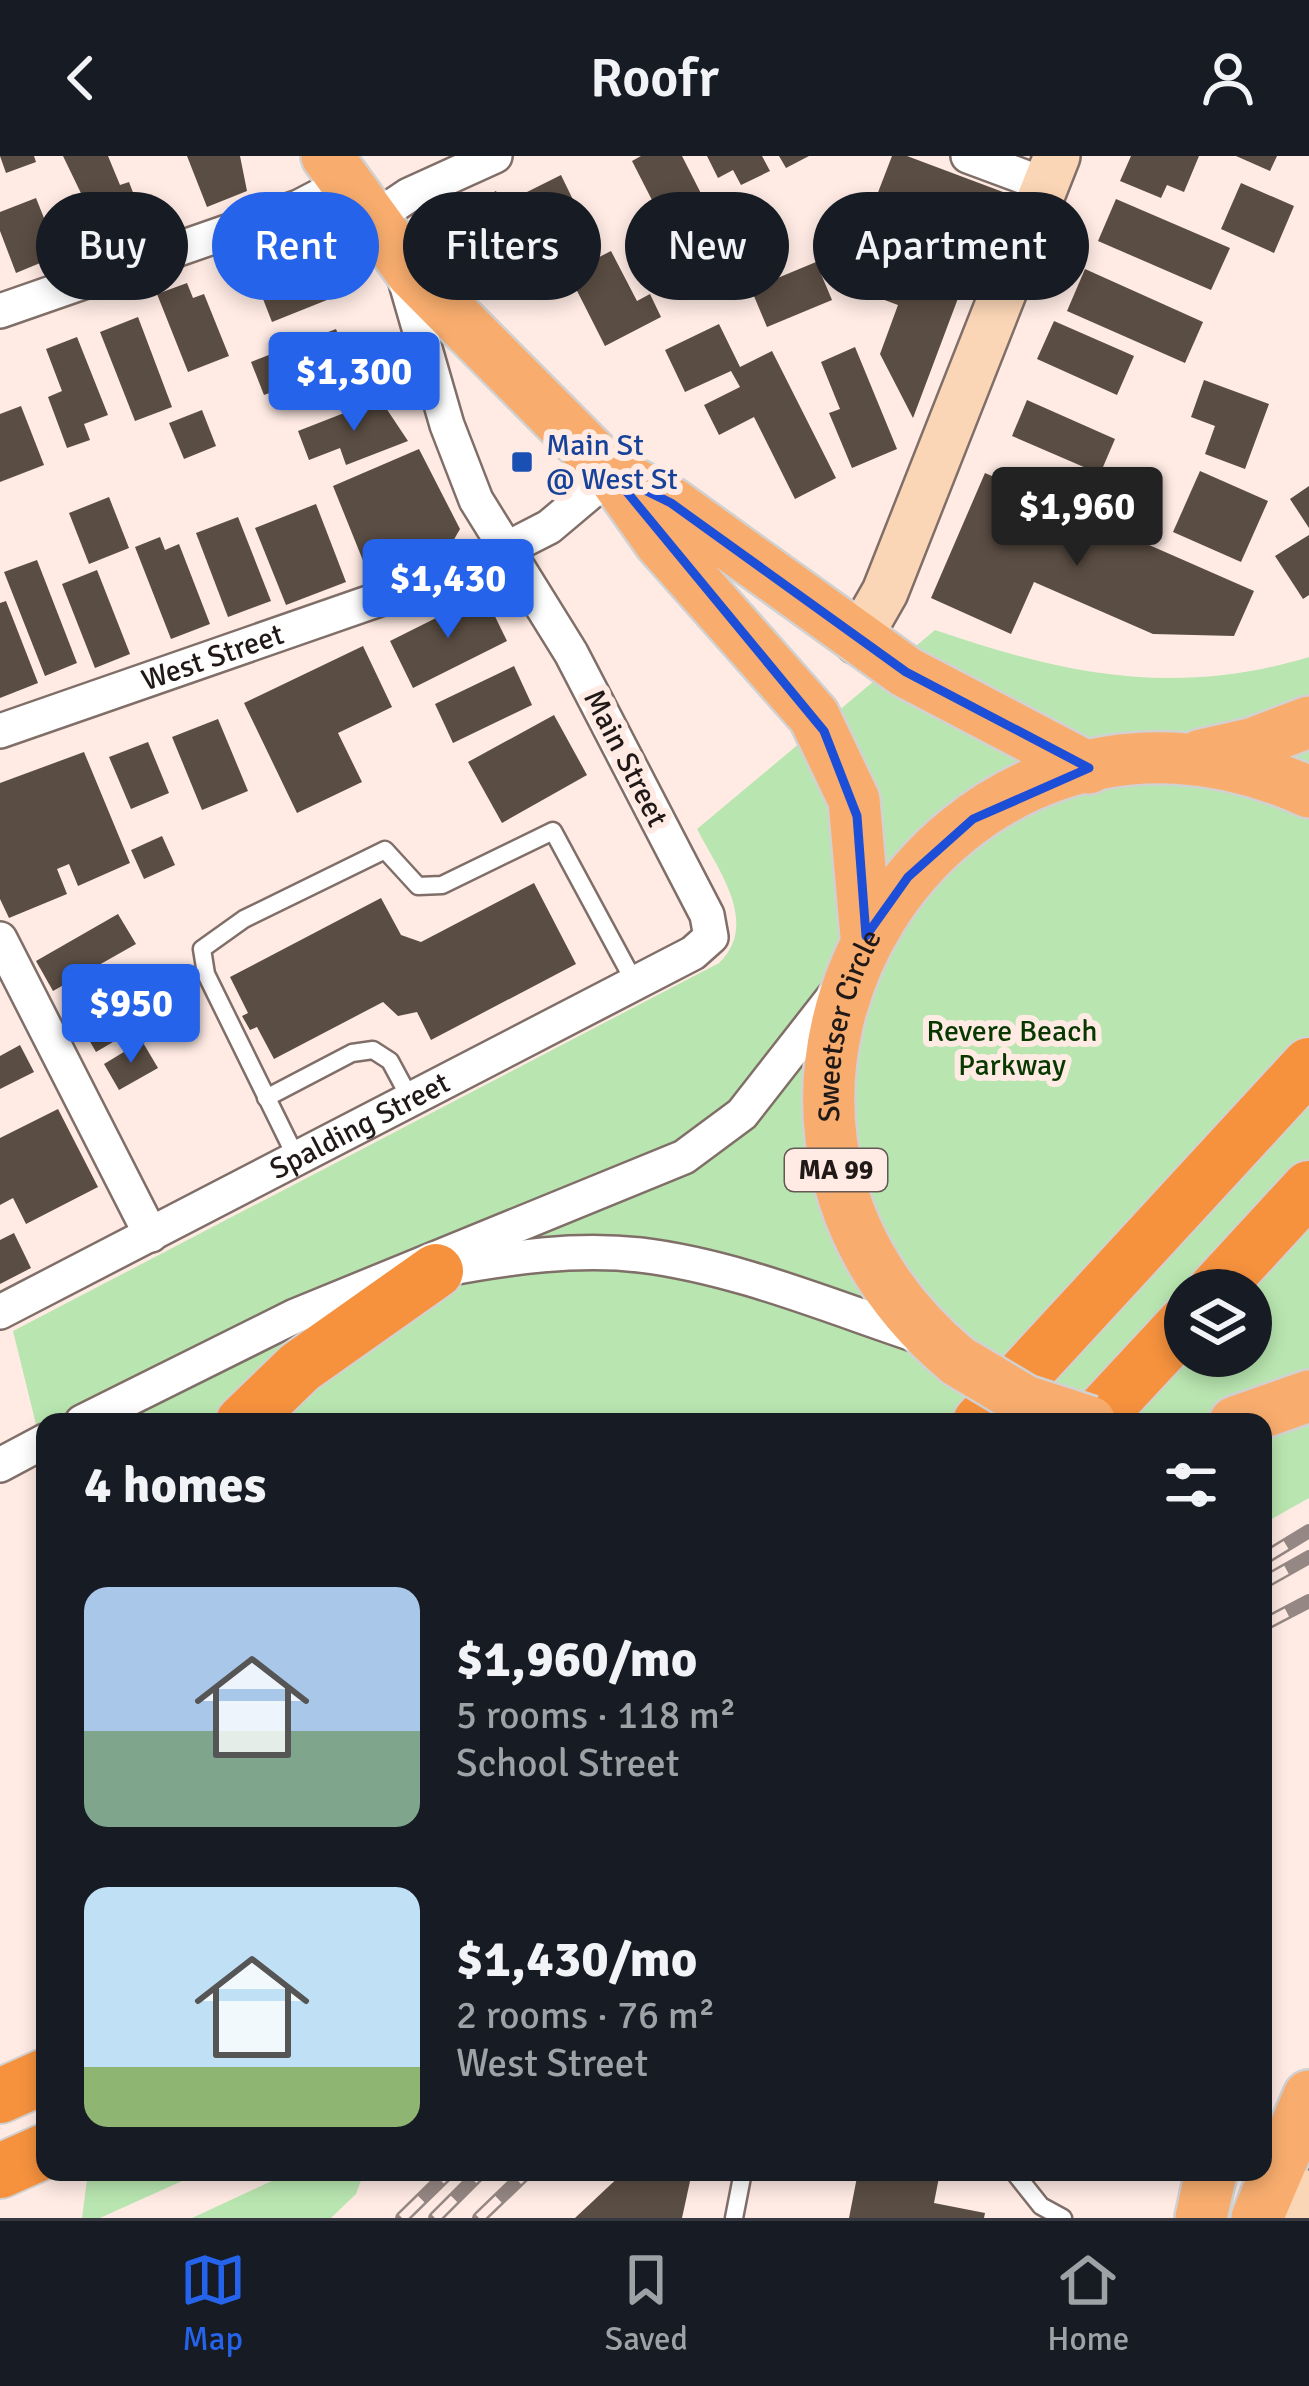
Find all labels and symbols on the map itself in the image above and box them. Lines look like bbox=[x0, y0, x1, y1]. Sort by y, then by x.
pin: $1,300 bbox=[256, 332, 452, 434]
place label: Main St @ West St bbox=[546, 427, 678, 498]
marker: Main St @ West St bbox=[509, 449, 535, 475]
pin: $1,960 bbox=[979, 467, 1175, 569]
pin: $1,430 bbox=[350, 539, 546, 641]
street label: West Street bbox=[137, 616, 289, 699]
street label: Main Street bbox=[575, 684, 676, 833]
street label: Sweetser Circle bbox=[811, 923, 890, 1123]
pin: $950 bbox=[60, 964, 202, 1066]
park label: Revere Beach Parkway bbox=[926, 1013, 1098, 1084]
street label: Spalding Street bbox=[264, 1064, 456, 1188]
road number: MA 99 bbox=[785, 1149, 887, 1191]

